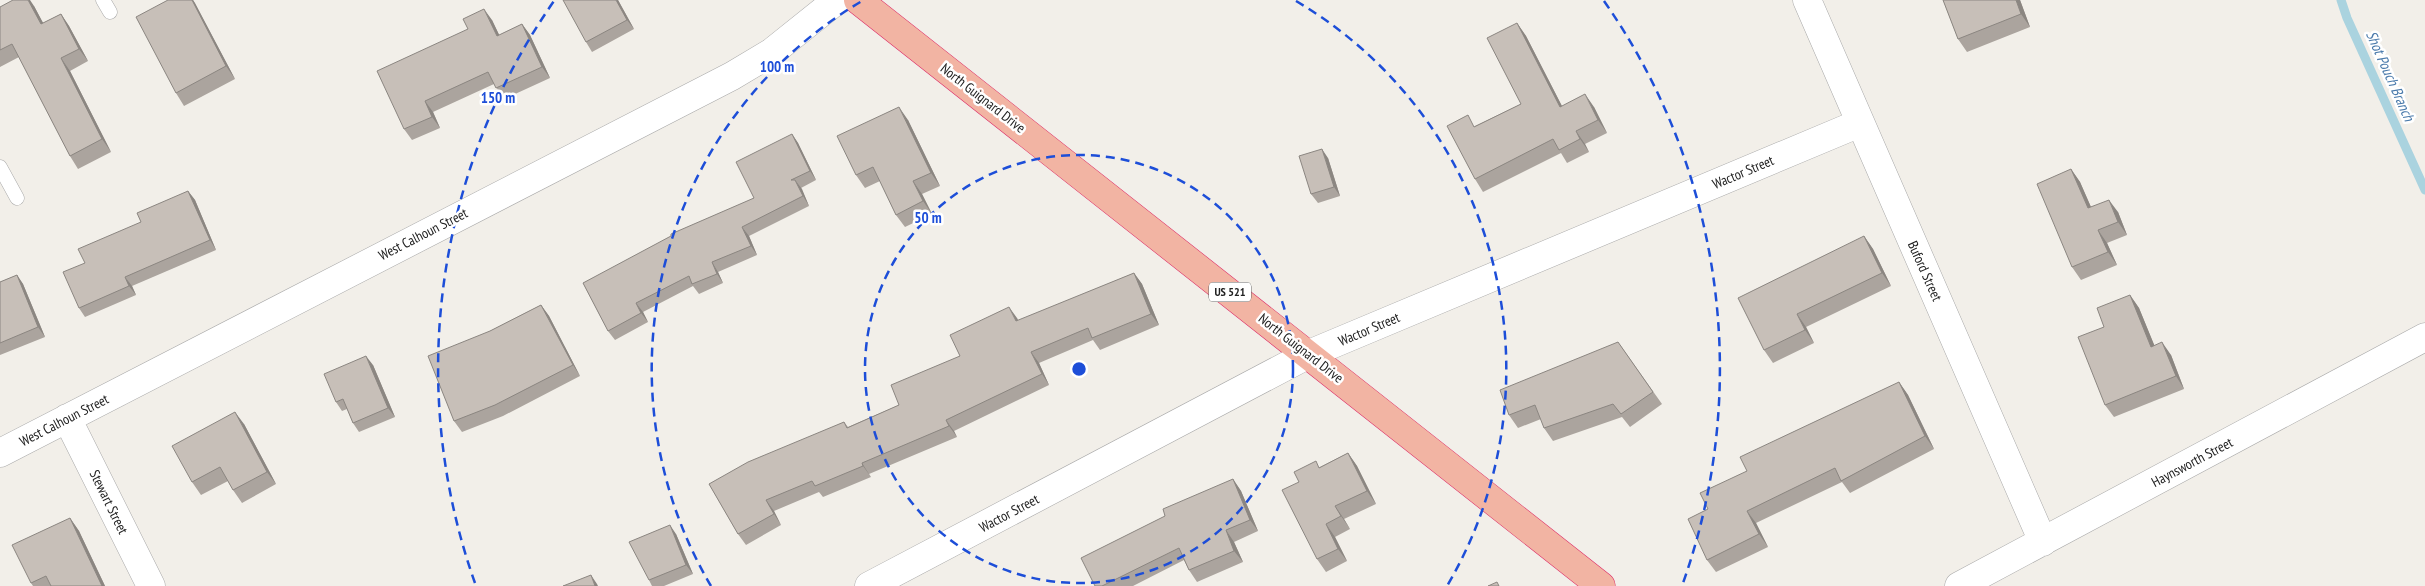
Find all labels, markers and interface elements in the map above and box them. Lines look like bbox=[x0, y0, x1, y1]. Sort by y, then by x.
water label: Shot Pouch Branch bbox=[2362, 28, 2419, 125]
text: 100 m bbox=[760, 57, 794, 76]
street label: North Guignard Drive bbox=[937, 59, 1029, 137]
text: 150 m bbox=[481, 88, 515, 107]
street label: Wactor Street bbox=[1710, 151, 1777, 193]
street label: West Calhoun Street bbox=[375, 204, 471, 264]
text: 50 m bbox=[914, 208, 942, 227]
street label: Buford Street bbox=[1904, 238, 1946, 304]
road number: US 521 bbox=[1209, 282, 1251, 302]
street label: Wactor Street bbox=[1336, 308, 1403, 350]
street label: North Guignard Drive bbox=[1255, 309, 1347, 387]
centre of rings bbox=[1070, 360, 1088, 378]
street label: West Calhoun Street bbox=[16, 390, 112, 450]
street label: Haynsworth Street bbox=[2148, 433, 2236, 491]
street label: Stewart Street bbox=[86, 467, 132, 537]
street label: Wactor Street bbox=[976, 490, 1042, 536]

